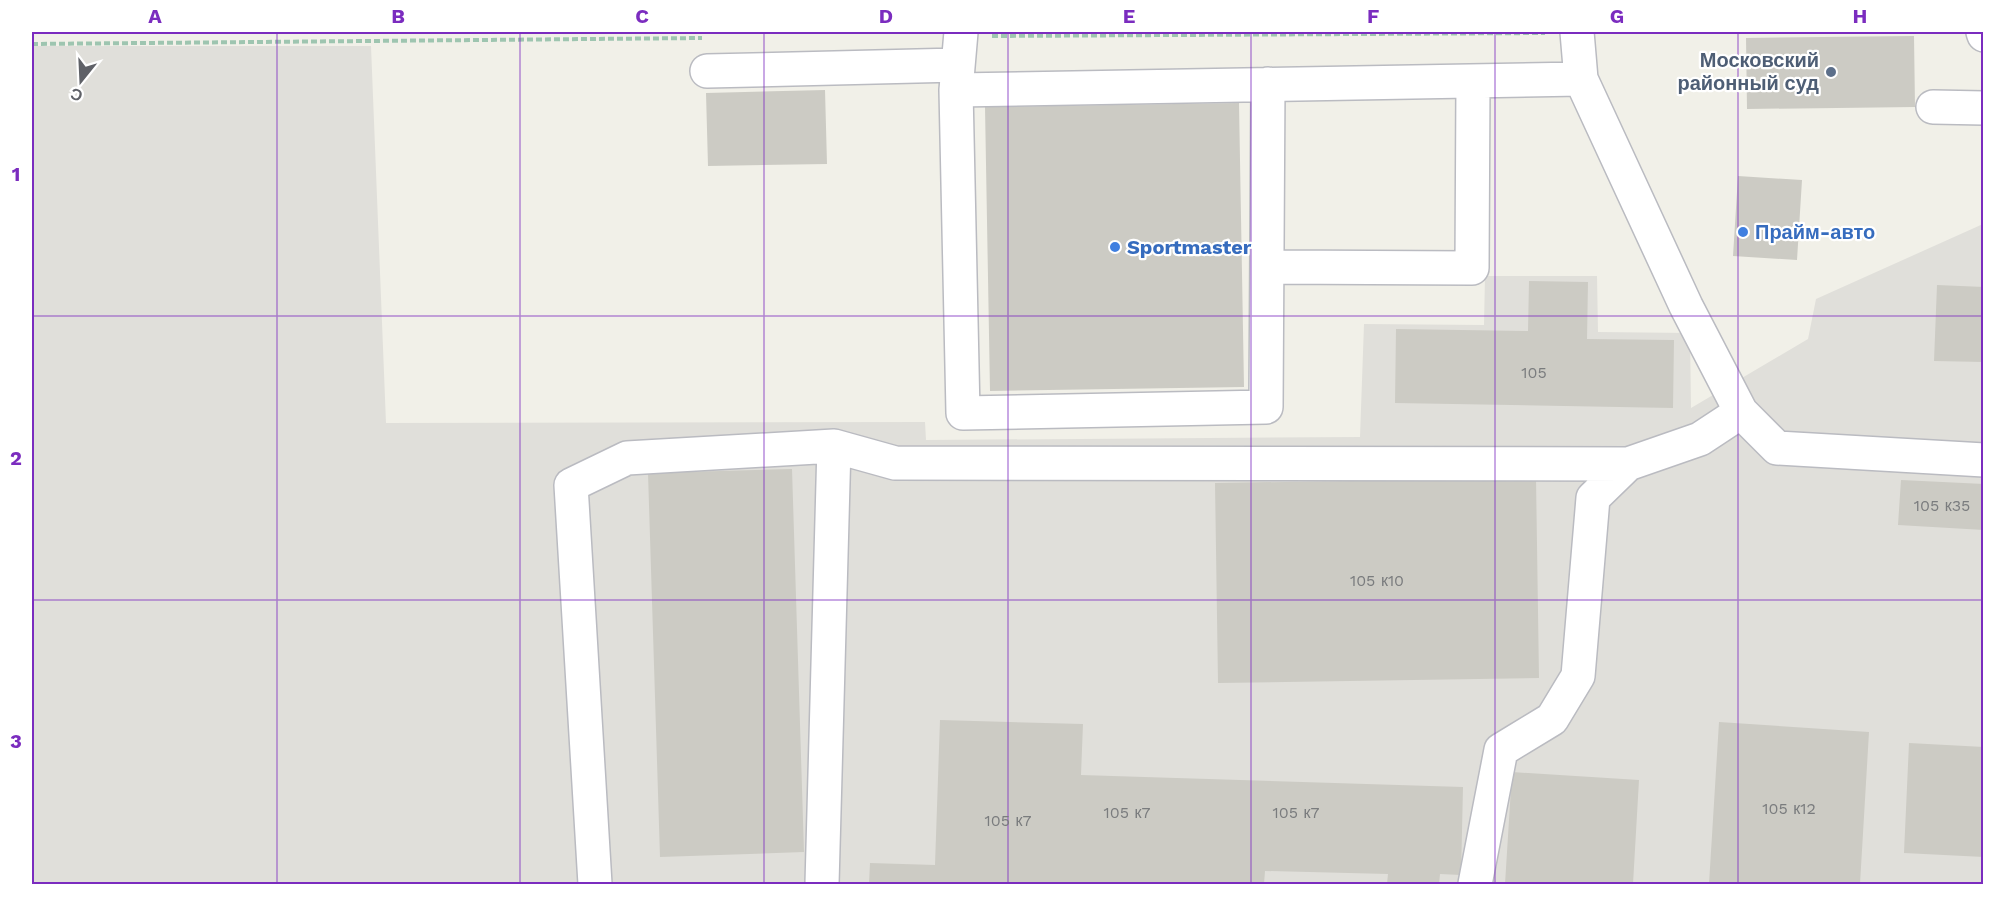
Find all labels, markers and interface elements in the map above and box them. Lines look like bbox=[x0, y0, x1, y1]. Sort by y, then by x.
text: A bbox=[148, 4, 162, 28]
text: B bbox=[391, 4, 405, 28]
text: C bbox=[635, 4, 649, 28]
text: D bbox=[879, 4, 893, 28]
text: E bbox=[1123, 4, 1135, 28]
text: F bbox=[1367, 4, 1379, 28]
text: G bbox=[1610, 4, 1624, 28]
text: H bbox=[1853, 4, 1867, 28]
place label: Московский районный суд bbox=[1677, 48, 1819, 95]
north arrow bbox=[51, 51, 111, 111]
marker: Московский районный суд bbox=[1824, 65, 1838, 79]
text: С bbox=[68, 84, 85, 106]
text: 1 bbox=[12, 162, 20, 186]
place label: Прайм-авто bbox=[1755, 220, 1875, 244]
marker: Прайм-авто bbox=[1736, 225, 1750, 239]
place label: Sportmaster bbox=[1127, 235, 1252, 259]
marker: Sportmaster bbox=[1108, 240, 1122, 254]
house number: 105 bbox=[1521, 363, 1547, 382]
text: 2 bbox=[10, 446, 22, 470]
house number: 105 к35 bbox=[1914, 496, 1970, 515]
house number: 105 к10 bbox=[1350, 571, 1404, 590]
text: 3 bbox=[10, 729, 22, 753]
house number: 105 к12 bbox=[1762, 799, 1816, 818]
house number: 105 к7 bbox=[1104, 803, 1150, 822]
house number: 105 к7 bbox=[1273, 803, 1319, 822]
house number: 105 к7 bbox=[985, 811, 1031, 830]

